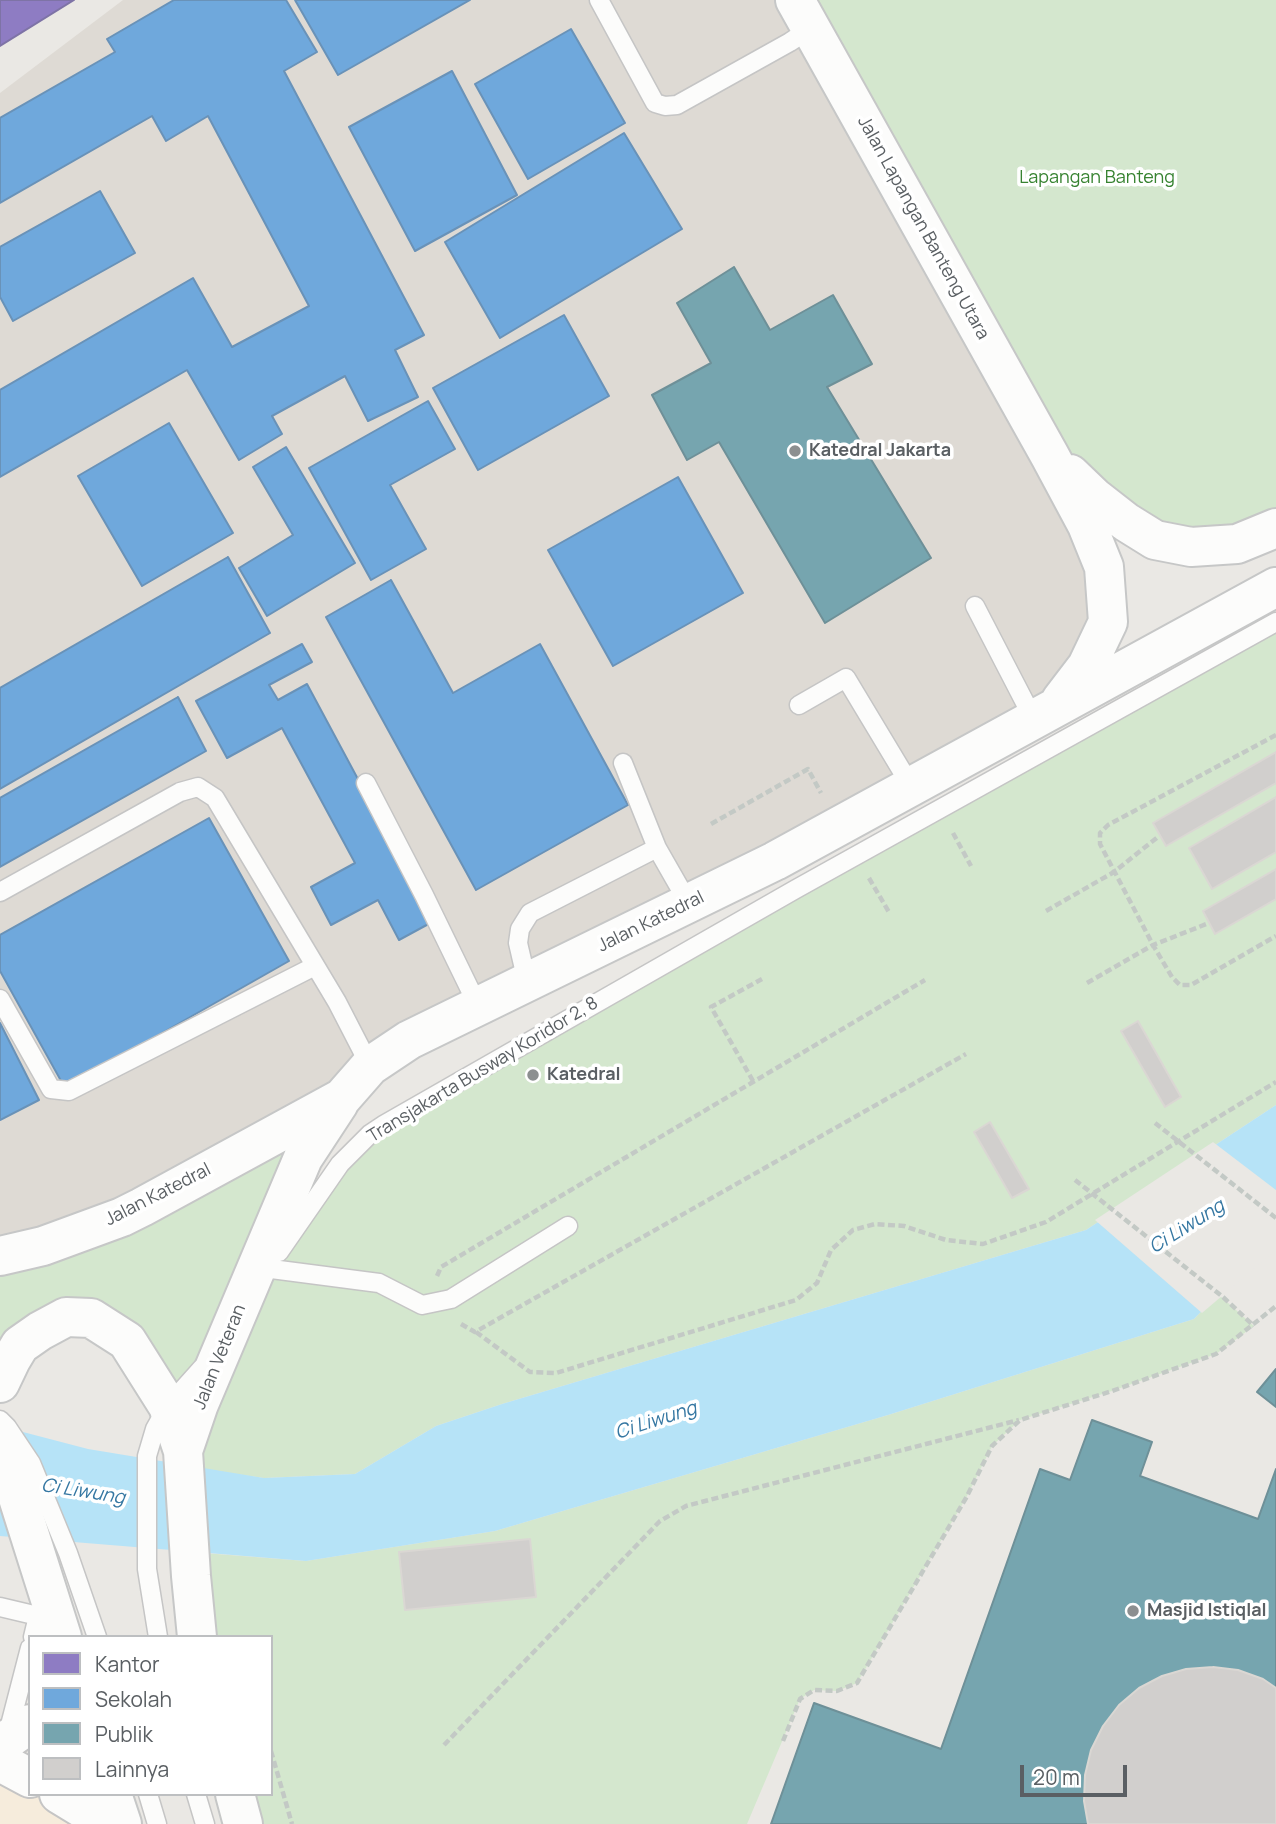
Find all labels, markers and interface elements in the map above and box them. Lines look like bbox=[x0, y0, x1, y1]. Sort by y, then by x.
street label: Jalan Lapangan Banteng Utara bbox=[852, 113, 994, 343]
park label: Lapangan Banteng bbox=[1019, 167, 1175, 189]
place label: Katedral Jakarta bbox=[809, 440, 951, 462]
marker: Katedral Jakarta bbox=[787, 443, 803, 459]
street label: Jalan Katedral bbox=[594, 887, 708, 957]
street label: Transjakarta Busway Koridor 2, 8 bbox=[364, 992, 602, 1148]
place label: Katedral bbox=[547, 1064, 621, 1086]
marker: Katedral bbox=[525, 1067, 541, 1083]
street label: Jalan Katedral bbox=[101, 1159, 215, 1231]
water label: Ci Liwung bbox=[1145, 1195, 1229, 1259]
street label: Jalan Veteran bbox=[189, 1301, 251, 1413]
water label: Ci Liwung bbox=[612, 1397, 700, 1445]
water label: Ci Liwung bbox=[40, 1474, 126, 1510]
place label: Masjid Istiqlal bbox=[1147, 1600, 1267, 1622]
marker: Masjid Istiqlal bbox=[1125, 1603, 1141, 1619]
legend bbox=[28, 1635, 273, 1796]
text: Kantor bbox=[95, 1650, 160, 1678]
text: Sekolah bbox=[95, 1685, 172, 1713]
text: Publik bbox=[95, 1720, 153, 1748]
scale bar bbox=[1024, 1750, 1131, 1794]
text: Lainnya bbox=[95, 1755, 169, 1783]
text: 20 m bbox=[1033, 1763, 1080, 1791]

